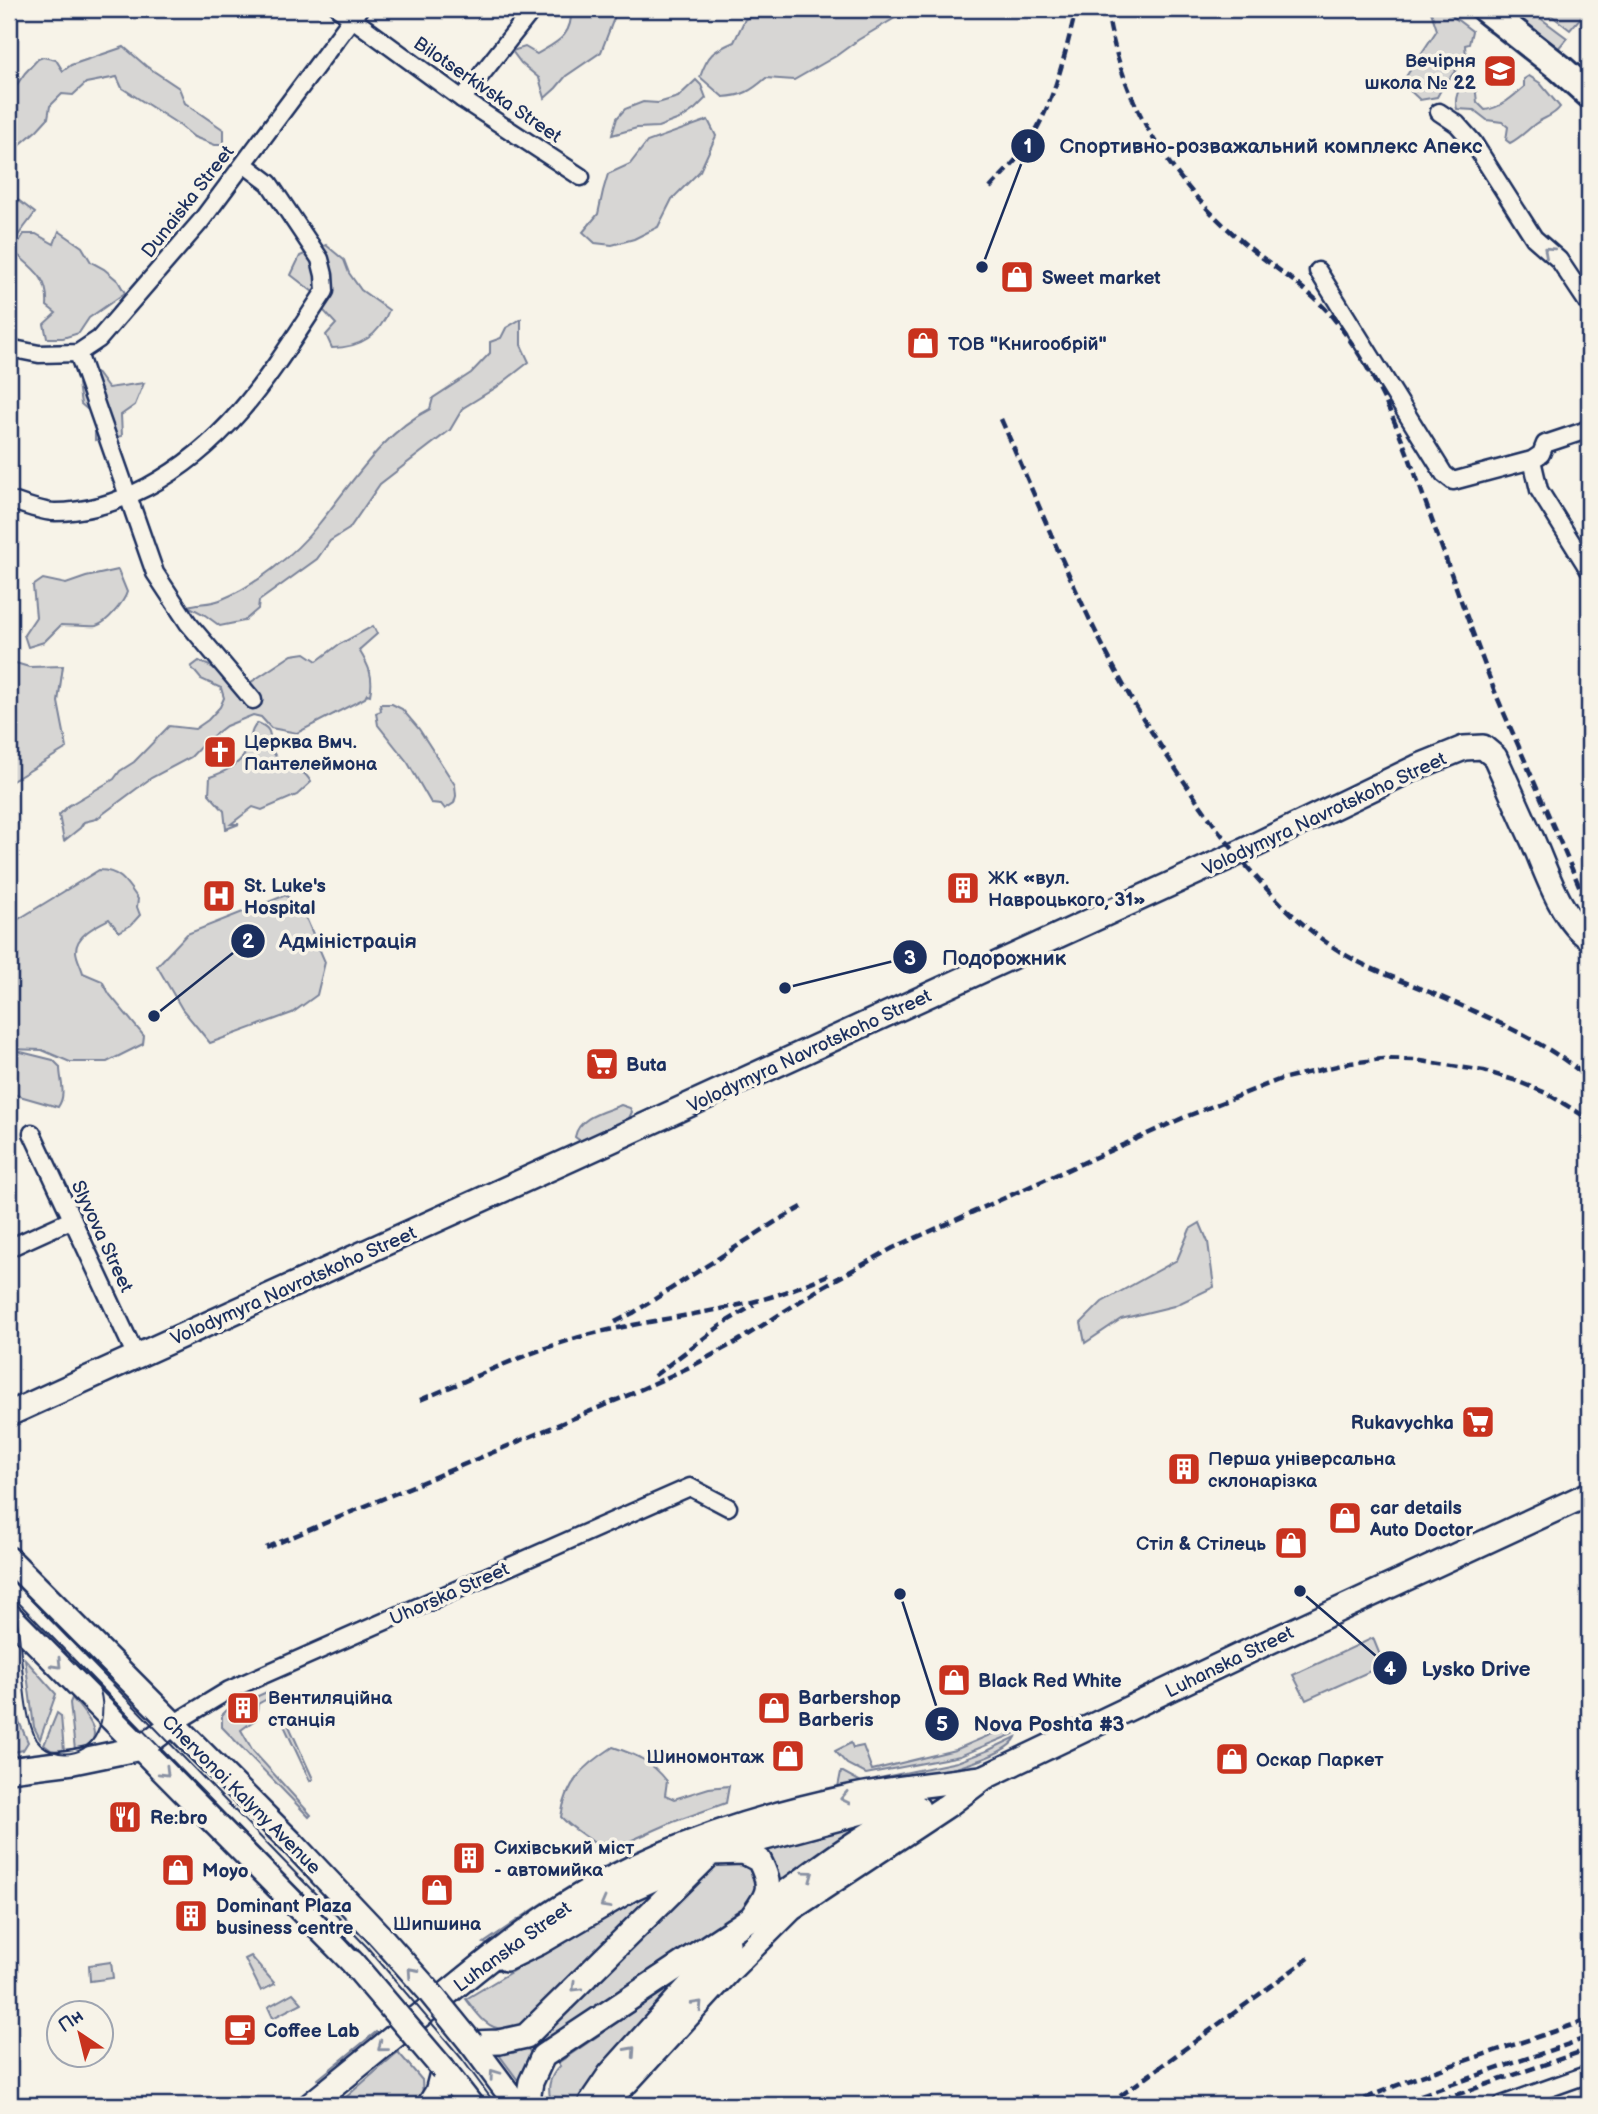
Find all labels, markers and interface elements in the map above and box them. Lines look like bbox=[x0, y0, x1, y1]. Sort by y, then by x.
street label: Bilotserkivska Street bbox=[409, 32, 566, 148]
place label: Вечірня школа № 22 bbox=[1365, 50, 1477, 95]
school or university icon: Вечірня школа № 22 bbox=[1481, 52, 1519, 90]
callout: Спортивно-розважальний комплекс Апекс bbox=[1010, 125, 1496, 167]
text: 1 bbox=[1024, 134, 1032, 159]
text: Спортивно-розважальний комплекс Апекс bbox=[1059, 134, 1483, 159]
street label: Dunaiska Street bbox=[137, 141, 239, 263]
one-way arrow bbox=[1543, 247, 1556, 259]
shop icon: Sweet market bbox=[998, 258, 1036, 296]
place label: Sweet market bbox=[1042, 267, 1161, 290]
shop icon: ТОВ "Книгообрiй" bbox=[904, 324, 942, 362]
place label: ТОВ "Книгообрiй" bbox=[948, 333, 1107, 356]
place label: Церква Вмч. Пантелеймона bbox=[244, 731, 378, 776]
church icon: Церква Вмч. Пантелеймона bbox=[201, 733, 239, 771]
street label: Volodymyra Navrotskoho Street bbox=[1199, 748, 1450, 881]
place label: ЖК «вул. Навроцького, 31» bbox=[988, 867, 1146, 912]
building icon: ЖК «вул. Навроцького, 31» bbox=[944, 869, 982, 907]
place label: St. Luke's Hospital bbox=[244, 875, 326, 920]
hospital icon: St. Luke's Hospital bbox=[200, 877, 238, 915]
callout: Адміністрація bbox=[230, 920, 431, 962]
text: 2 bbox=[242, 929, 255, 954]
text: Адміністрація bbox=[278, 929, 417, 954]
callout: Подорожник bbox=[893, 936, 1080, 978]
text: 3 bbox=[904, 946, 916, 971]
text: Подорожник bbox=[942, 946, 1067, 971]
street label: Volodymyra Navrotskoho Street bbox=[684, 985, 935, 1118]
supermarket icon: Buta bbox=[583, 1045, 621, 1083]
place label: Buta bbox=[626, 1054, 667, 1077]
street label: Slyvova Street bbox=[66, 1177, 138, 1296]
street label: Volodymyra Navrotskoho Street bbox=[167, 1222, 420, 1351]
supermarket icon: Rukavychka bbox=[1459, 1403, 1497, 1441]
place label: Rukavychka bbox=[1351, 1412, 1454, 1435]
place label: Перша універсальна склонарізка bbox=[1208, 1448, 1396, 1493]
building icon: Перша універсальна склонарізка bbox=[1165, 1450, 1203, 1488]
place label: car details Auto Doctor bbox=[1369, 1497, 1473, 1542]
shop icon: car details Auto Doctor bbox=[1326, 1499, 1364, 1537]
shop icon: Стіл & Стілець bbox=[1272, 1524, 1310, 1562]
place label: Стіл & Стілець bbox=[1136, 1533, 1266, 1556]
street label: Uhorska Street bbox=[386, 1558, 513, 1631]
street label: Luhanska Street bbox=[1162, 1621, 1298, 1703]
callout: Lysko Drive bbox=[1372, 1647, 1544, 1689]
one-way arrow bbox=[48, 1656, 61, 1669]
text: 4 bbox=[1384, 1657, 1397, 1682]
text: Lysko Drive bbox=[1421, 1657, 1531, 1682]
shop icon: Black Red White bbox=[935, 1661, 973, 1699]
place label: Black Red White bbox=[978, 1670, 1122, 1693]
place label: Вентиляційна станція bbox=[268, 1687, 393, 1732]
place label: Barbershop Barberis bbox=[798, 1687, 901, 1732]
building icon: Вентиляційна станція bbox=[224, 1689, 262, 1727]
shop icon: Barbershop Barberis bbox=[755, 1689, 793, 1727]
callout: Nova Poshta #3 bbox=[924, 1703, 1138, 1745]
street label: Chervonoi Kalyny Avenue bbox=[157, 1711, 325, 1879]
text: 5 bbox=[936, 1712, 948, 1737]
text: Nova Poshta #3 bbox=[974, 1712, 1124, 1737]
shop icon: Шиномонтаж bbox=[769, 1737, 807, 1775]
shop icon: Оскар Паркет bbox=[1213, 1740, 1251, 1778]
place label: Шиномонтаж bbox=[646, 1746, 765, 1769]
place label: Оскар Паркет bbox=[1256, 1749, 1384, 1772]
one-way arrow bbox=[157, 1764, 169, 1776]
one-way arrow bbox=[839, 1790, 851, 1805]
restaurant icon: Re:bro bbox=[106, 1798, 144, 1836]
place label: Re:bro bbox=[150, 1807, 208, 1830]
place label: Сихівський міст - автомийка bbox=[494, 1837, 634, 1882]
building icon: Сихівський міст - автомийка bbox=[450, 1839, 488, 1877]
shop icon: Moyo bbox=[159, 1851, 197, 1889]
place label: Moyo bbox=[202, 1860, 249, 1883]
shop icon: Шипшина bbox=[418, 1871, 456, 1909]
one-way arrow bbox=[802, 1871, 814, 1884]
place label: Dominant Plaza business centre bbox=[216, 1895, 354, 1940]
one-way arrow bbox=[600, 1896, 613, 1909]
building icon: Dominant Plaza business centre bbox=[172, 1897, 210, 1935]
street label: Luhanska Street bbox=[450, 1897, 576, 1998]
place label: Шипшина bbox=[393, 1913, 482, 1936]
one-way arrow bbox=[407, 1967, 420, 1980]
one-way arrow bbox=[571, 1979, 584, 1992]
north arrow bbox=[46, 1998, 116, 2068]
one-way arrow bbox=[690, 2000, 702, 2013]
text: Пн bbox=[54, 2005, 88, 2038]
cafe icon: Coffee Lab bbox=[221, 2011, 259, 2049]
place label: Coffee Lab bbox=[264, 2020, 360, 2043]
one-way arrow bbox=[377, 2038, 389, 2051]
one-way arrow bbox=[622, 2046, 635, 2059]
one-way arrow bbox=[490, 2069, 502, 2082]

